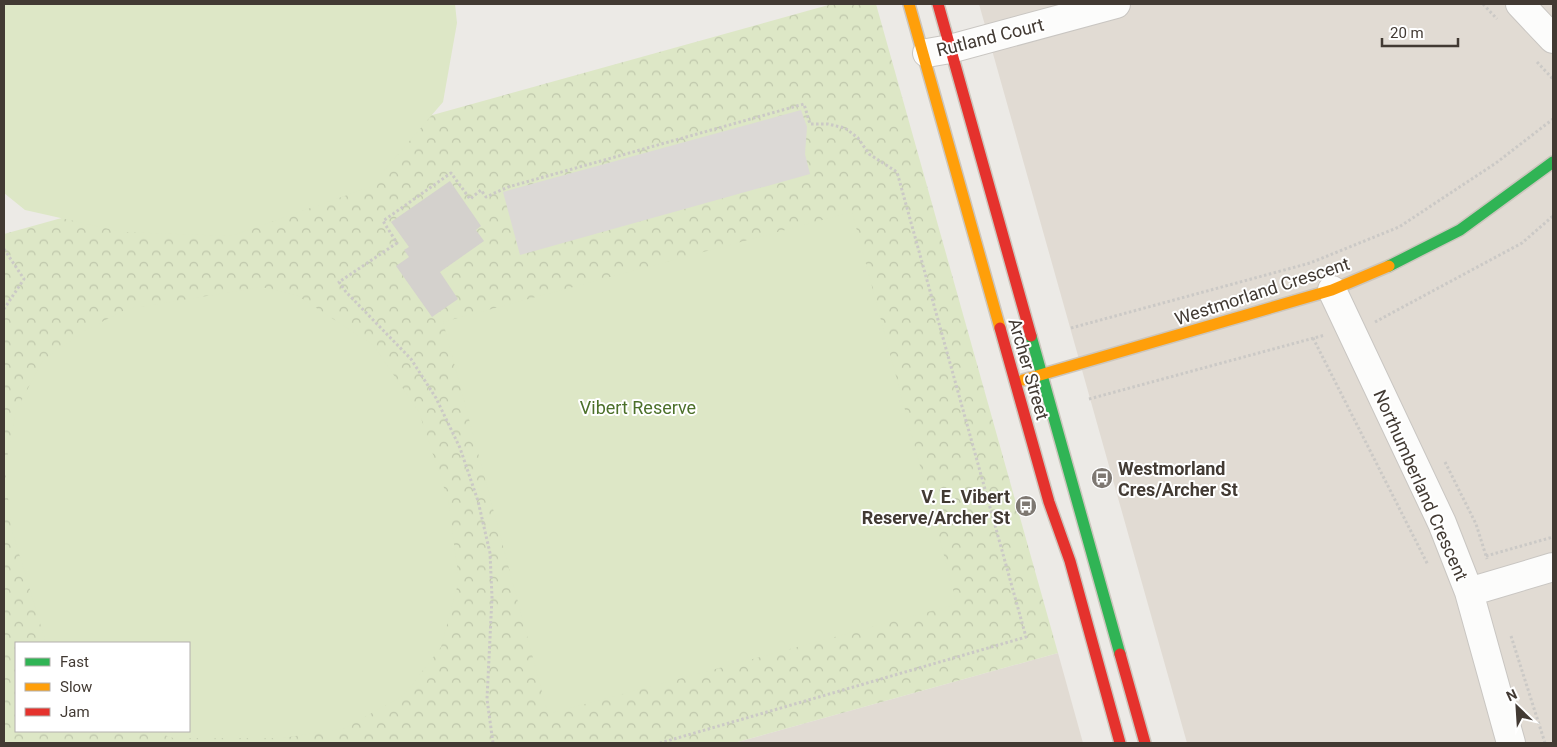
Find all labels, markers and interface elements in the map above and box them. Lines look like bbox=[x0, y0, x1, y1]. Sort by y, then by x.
street label: Rutland Court bbox=[934, 13, 1046, 60]
scale bar bbox=[1382, 15, 1458, 47]
text: 20 m bbox=[1390, 24, 1424, 42]
street label: Westmorland Crescent bbox=[1172, 253, 1352, 329]
street label: Archer Street bbox=[1004, 316, 1054, 422]
street label: Northumberland Crescent bbox=[1369, 386, 1473, 584]
park label: Vibert Reserve bbox=[580, 397, 696, 418]
place label: Westmorland Cres/Archer St bbox=[1118, 458, 1238, 500]
bus stop icon: Westmorland Cres/Archer St bbox=[1090, 466, 1114, 490]
place label: V. E. Vibert Reserve/Archer St bbox=[862, 486, 1010, 528]
bus stop icon: V. E. Vibert Reserve/Archer St bbox=[1014, 494, 1038, 518]
legend bbox=[15, 642, 190, 732]
text: Fast bbox=[60, 653, 89, 671]
text: Slow bbox=[60, 678, 92, 696]
north arrow bbox=[1492, 682, 1542, 732]
text: N bbox=[1504, 686, 1519, 705]
text: Jam bbox=[60, 703, 90, 721]

